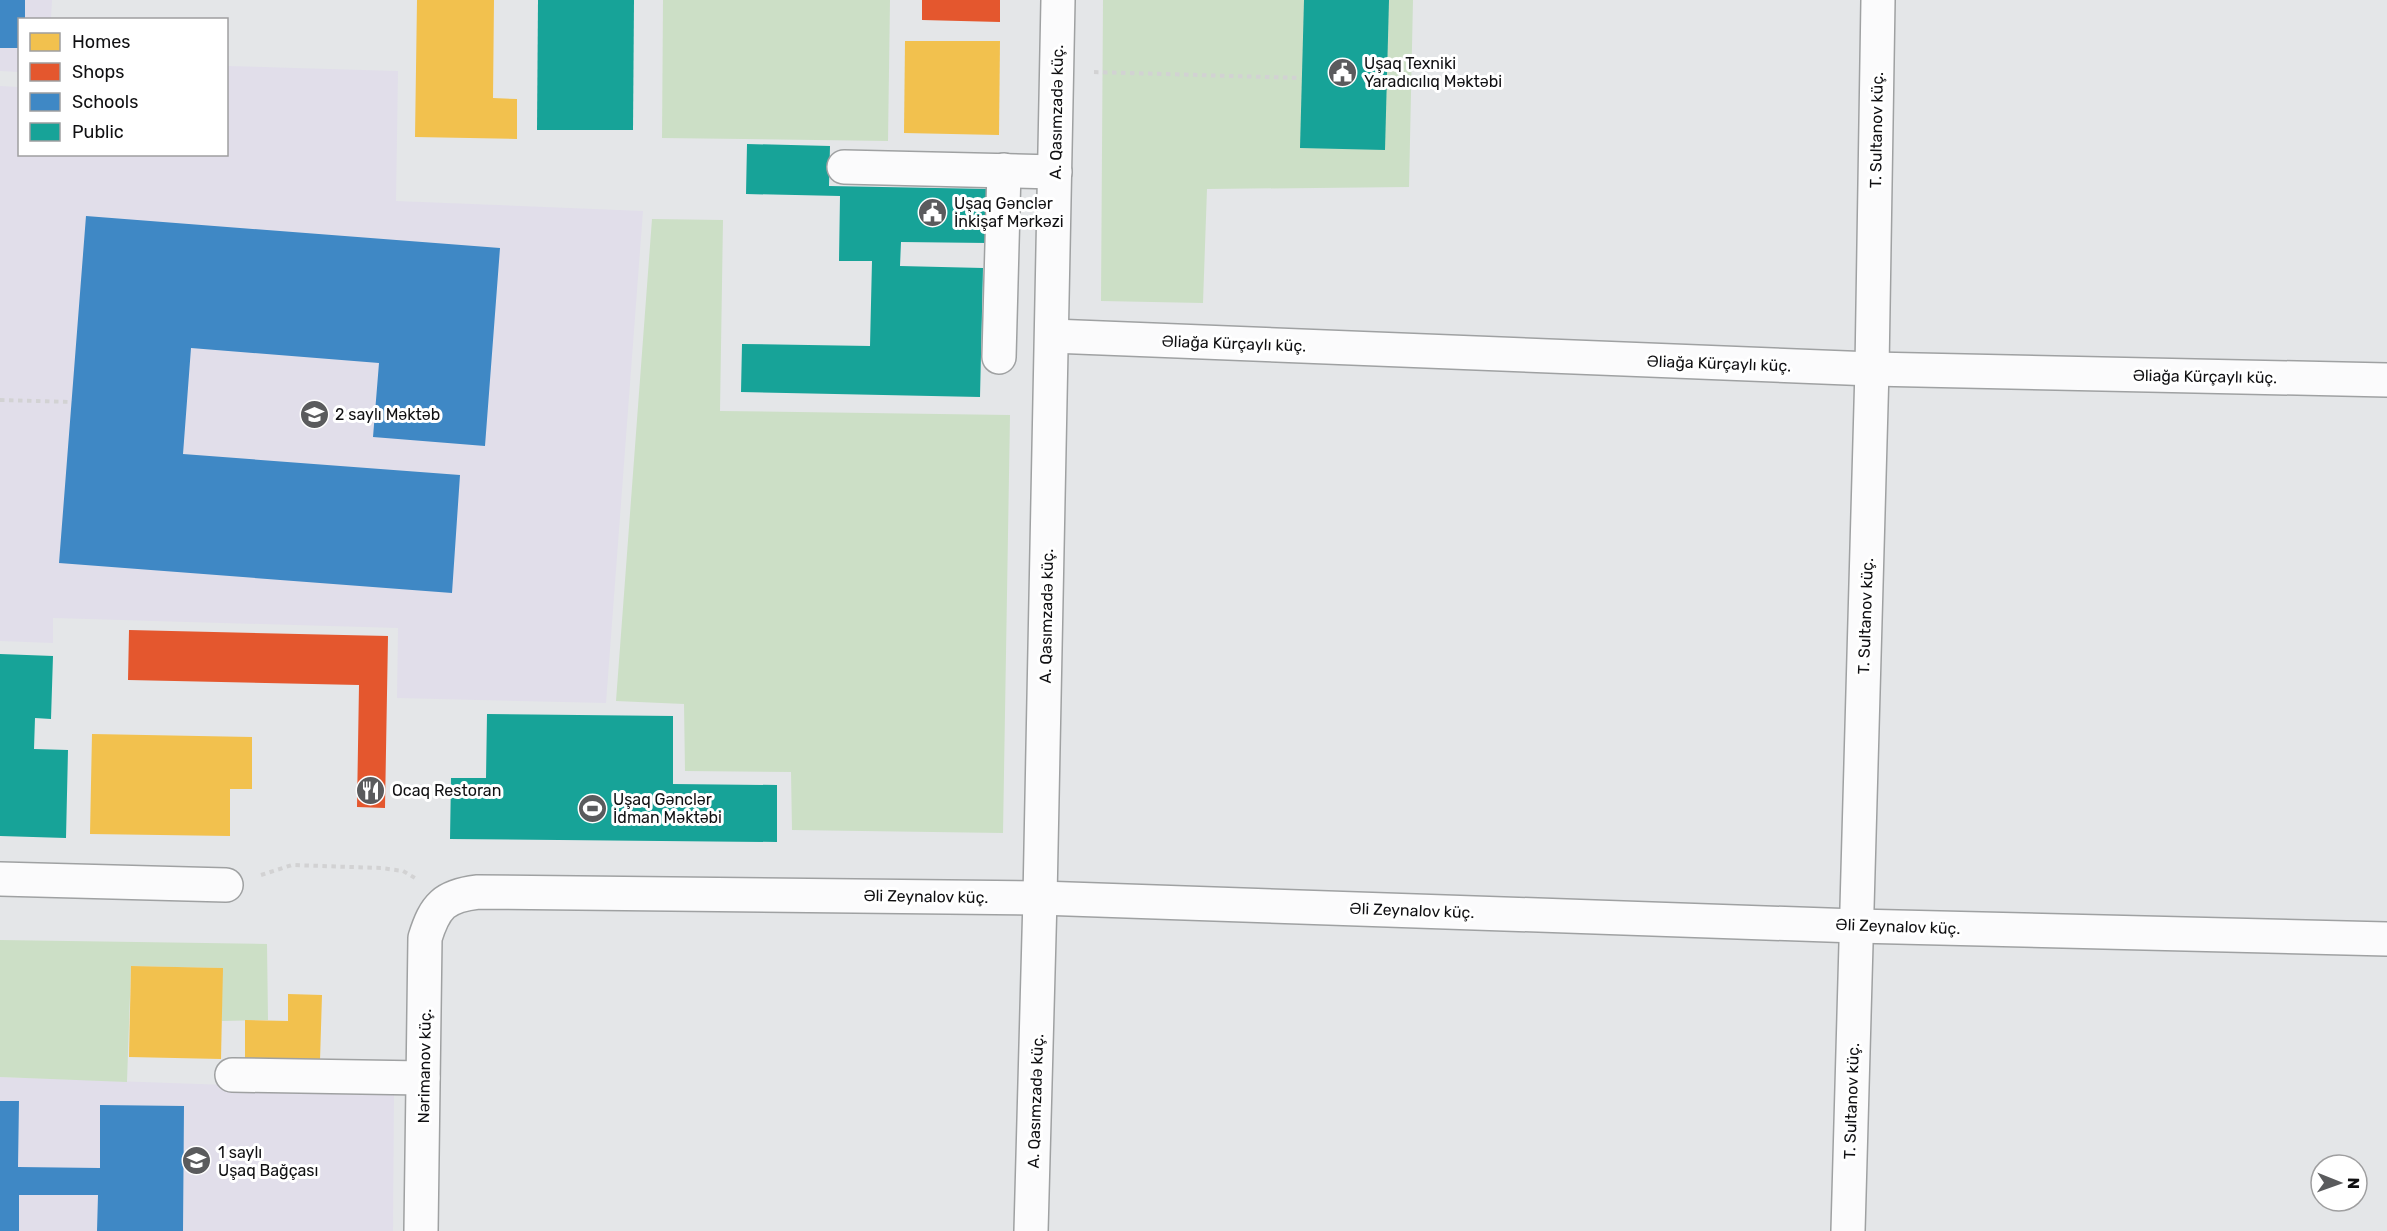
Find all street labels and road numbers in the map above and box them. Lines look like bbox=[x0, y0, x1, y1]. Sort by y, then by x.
street label: A. Qasımzadə küç. bbox=[1046, 45, 1067, 179]
street label: T. Sultanov küç. bbox=[1866, 72, 1887, 188]
street label: Əliağa Kürçaylı küç. bbox=[1161, 331, 1307, 356]
street label: Əliağa Kürçaylı küç. bbox=[1646, 351, 1792, 376]
street label: Əliağa Kürçaylı küç. bbox=[2133, 366, 2277, 387]
street label: A. Qasımzadə küç. bbox=[1036, 549, 1057, 683]
street label: T. Sultanov küç. bbox=[1854, 558, 1877, 675]
street label: Əli Zeynalov küç. bbox=[863, 886, 989, 907]
street label: Əli Zeynalov küç. bbox=[1349, 899, 1475, 922]
street label: Əli Zeynalov küç. bbox=[1835, 915, 1961, 938]
street label: Nərimanov küç. bbox=[414, 1008, 435, 1124]
street label: A. Qasımzadə küç. bbox=[1024, 1033, 1047, 1169]
street label: T. Sultanov küç. bbox=[1840, 1043, 1863, 1160]

